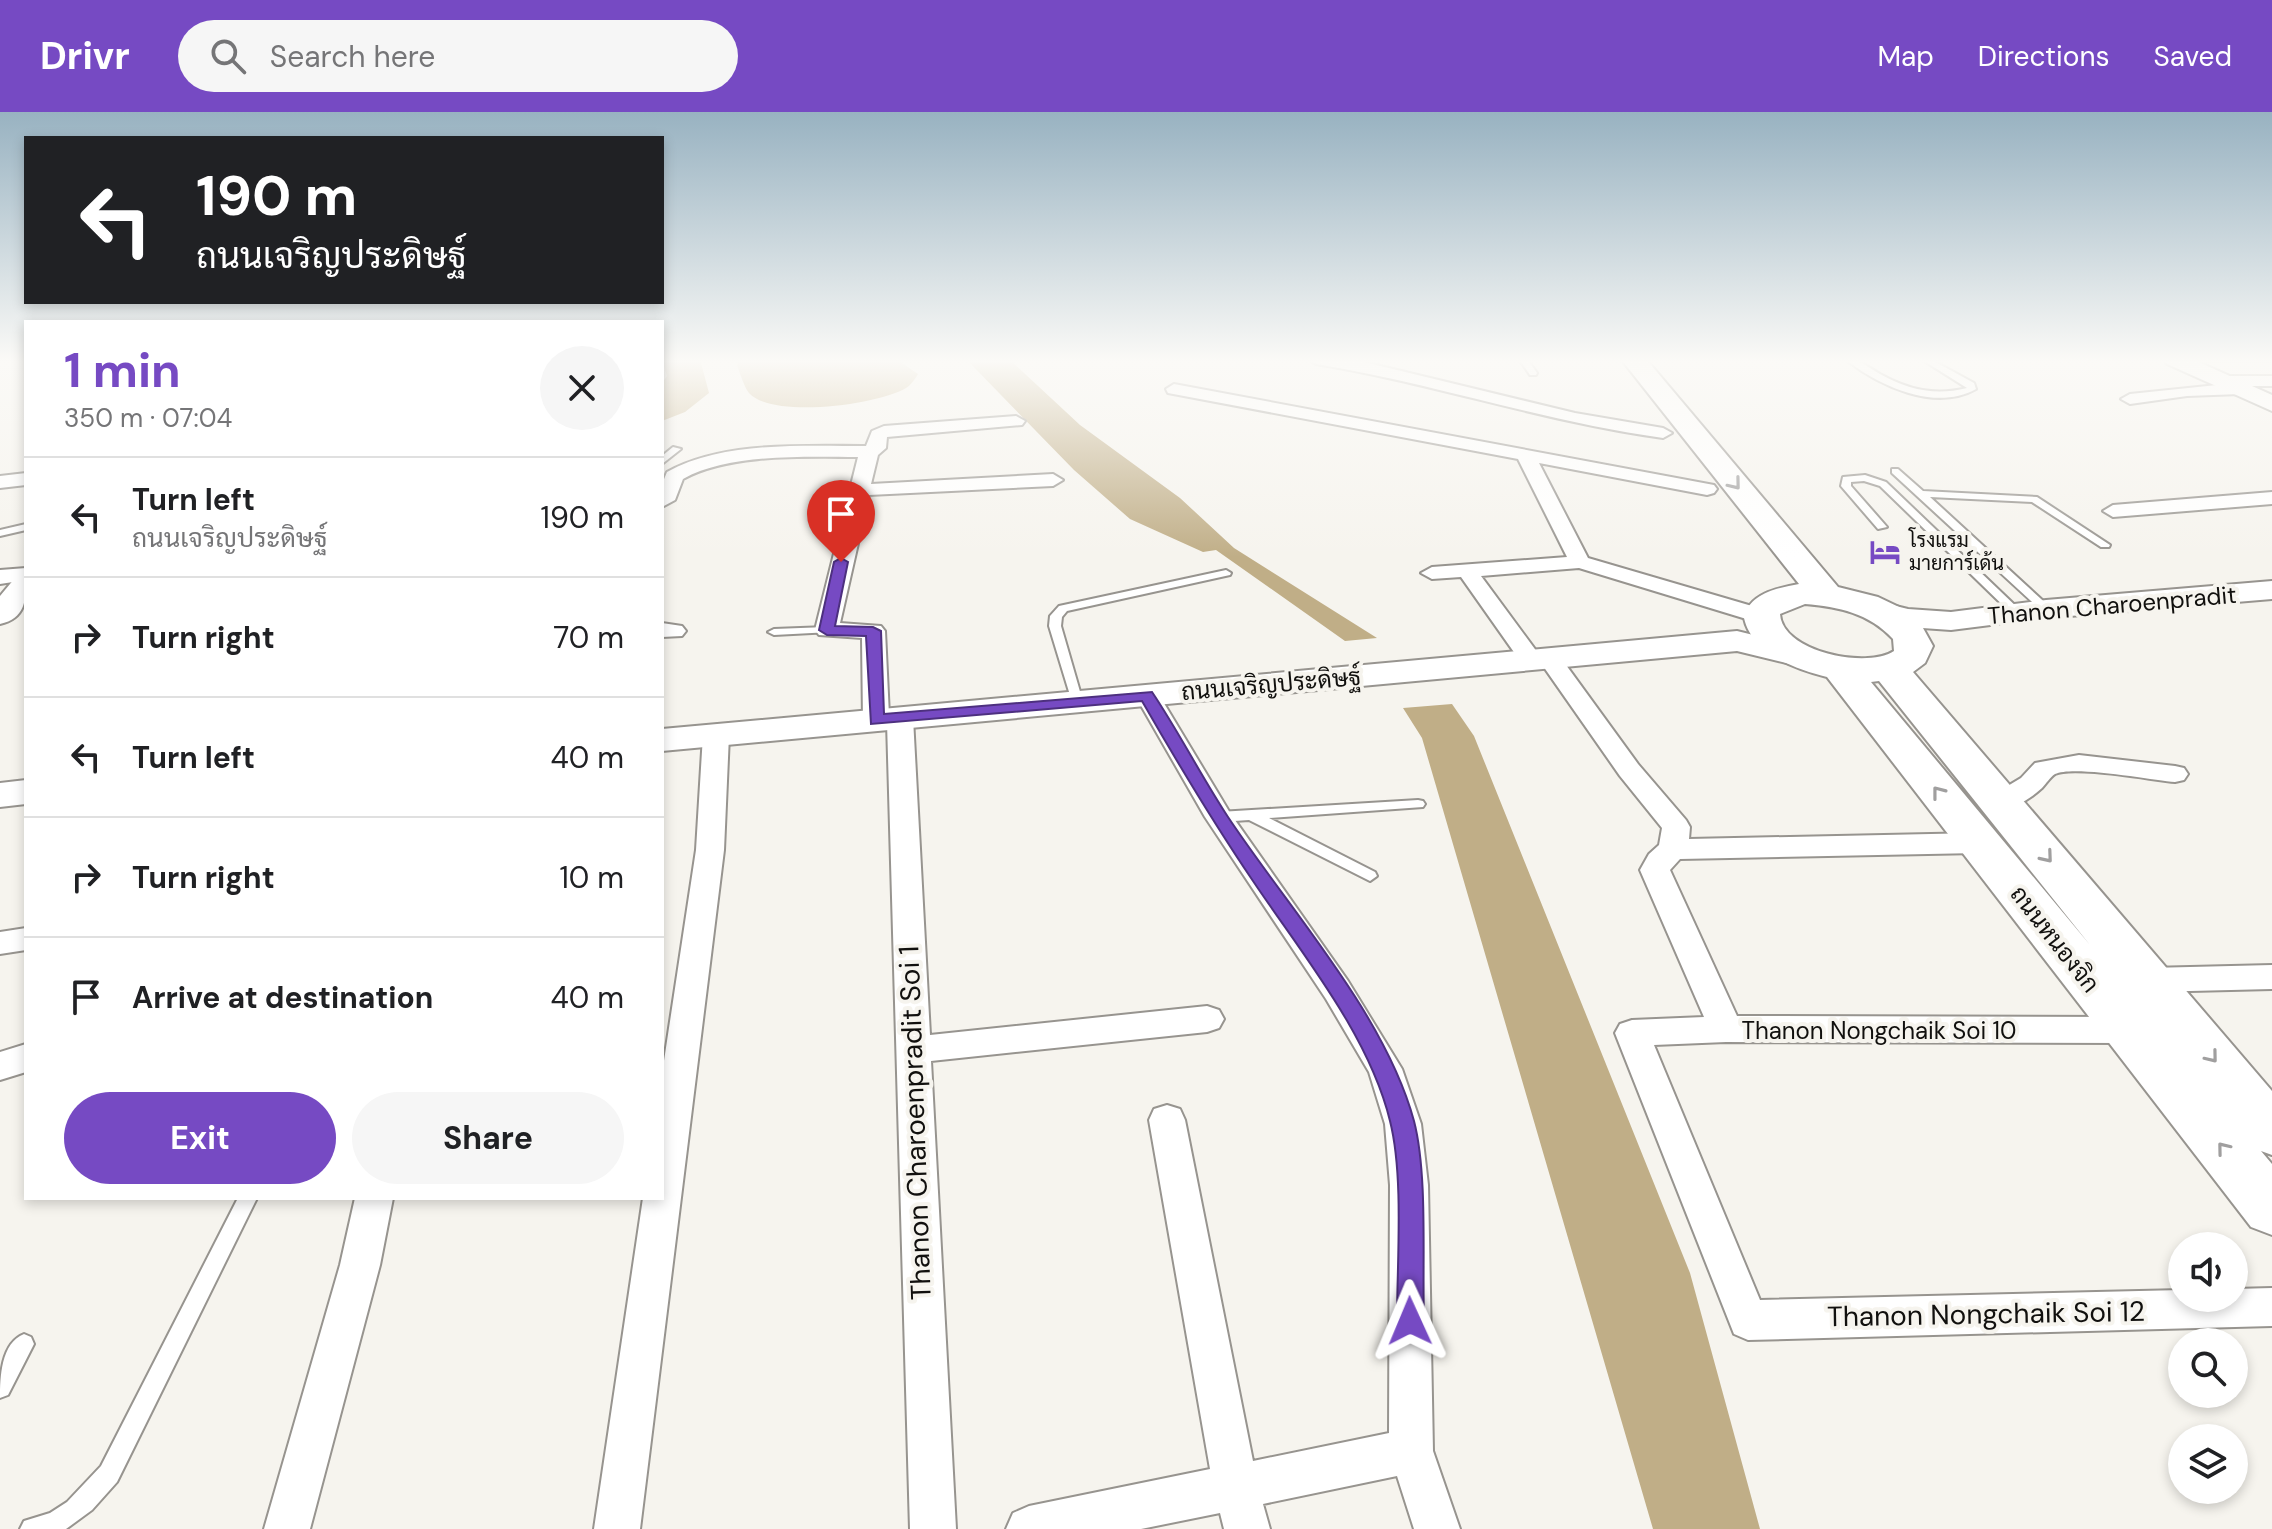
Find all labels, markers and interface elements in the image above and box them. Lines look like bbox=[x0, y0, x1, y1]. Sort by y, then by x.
search box bbox=[178, 20, 738, 92]
text: Drivr bbox=[40, 31, 130, 81]
icon: search bbox=[206, 34, 250, 78]
text: Search here bbox=[270, 37, 435, 76]
text: Map bbox=[1877, 38, 1934, 75]
text: Directions bbox=[1978, 38, 2110, 75]
text: Saved bbox=[2154, 38, 2232, 75]
text: 190 m bbox=[196, 159, 357, 232]
icon: left bbox=[64, 168, 168, 272]
text: ถนนเจริญประดิษฐ์ bbox=[196, 232, 467, 279]
text: 1 min bbox=[64, 339, 181, 402]
button: close bbox=[540, 346, 624, 430]
text: 350 m · 07:04 bbox=[64, 401, 232, 435]
one-way arrow bbox=[1726, 475, 1740, 490]
text: Turn left bbox=[132, 480, 255, 519]
pin bbox=[807, 480, 875, 562]
icon: arrive bbox=[819, 492, 863, 536]
icon: left bbox=[64, 495, 108, 539]
text: 190 m bbox=[541, 498, 624, 537]
text: ถนนเจริญประดิษฐ์ bbox=[132, 521, 327, 555]
place label: โรงแรม มายการ์เด้น bbox=[1908, 527, 2004, 576]
hotel icon: โรงแรม มายการ์เด้น bbox=[1868, 535, 1902, 569]
street label: Thanon Charoenpradit bbox=[1986, 579, 2238, 631]
icon: right bbox=[64, 615, 108, 659]
text: Turn right bbox=[132, 618, 275, 657]
text: 70 m bbox=[553, 618, 624, 657]
street label: ถนนเจริญประดิษฐ์ bbox=[1180, 661, 1362, 708]
icon: left bbox=[64, 735, 108, 779]
text: Turn left bbox=[132, 738, 255, 777]
text: 40 m bbox=[551, 738, 624, 777]
one-way arrow bbox=[1933, 786, 1947, 801]
one-way arrow bbox=[2037, 848, 2052, 862]
icon: right bbox=[64, 855, 108, 899]
text: Turn right bbox=[132, 858, 275, 897]
text: 10 m bbox=[559, 858, 624, 897]
street label: ถนนหนองจิก bbox=[2004, 879, 2106, 999]
street label: Thanon Charoenpradit Soi 1 bbox=[890, 945, 940, 1301]
icon: arrive bbox=[64, 975, 108, 1019]
text: Arrive at destination bbox=[132, 978, 433, 1017]
text: 40 m bbox=[551, 978, 624, 1017]
street label: Thanon Nongchaik Soi 10 bbox=[1741, 1015, 2017, 1046]
one-way arrow bbox=[2202, 1048, 2217, 1063]
button: Exit bbox=[64, 1092, 336, 1184]
button: Share bbox=[352, 1092, 624, 1184]
one-way arrow bbox=[2218, 1143, 2233, 1157]
map controls bbox=[2168, 1232, 2248, 1504]
button: sound bbox=[2168, 1232, 2248, 1312]
position arrow bbox=[1368, 1279, 1452, 1363]
street label: Thanon Nongchaik Soi 12 bbox=[1827, 1293, 2145, 1335]
button: search bbox=[2168, 1328, 2248, 1408]
button: layers bbox=[2168, 1424, 2248, 1504]

